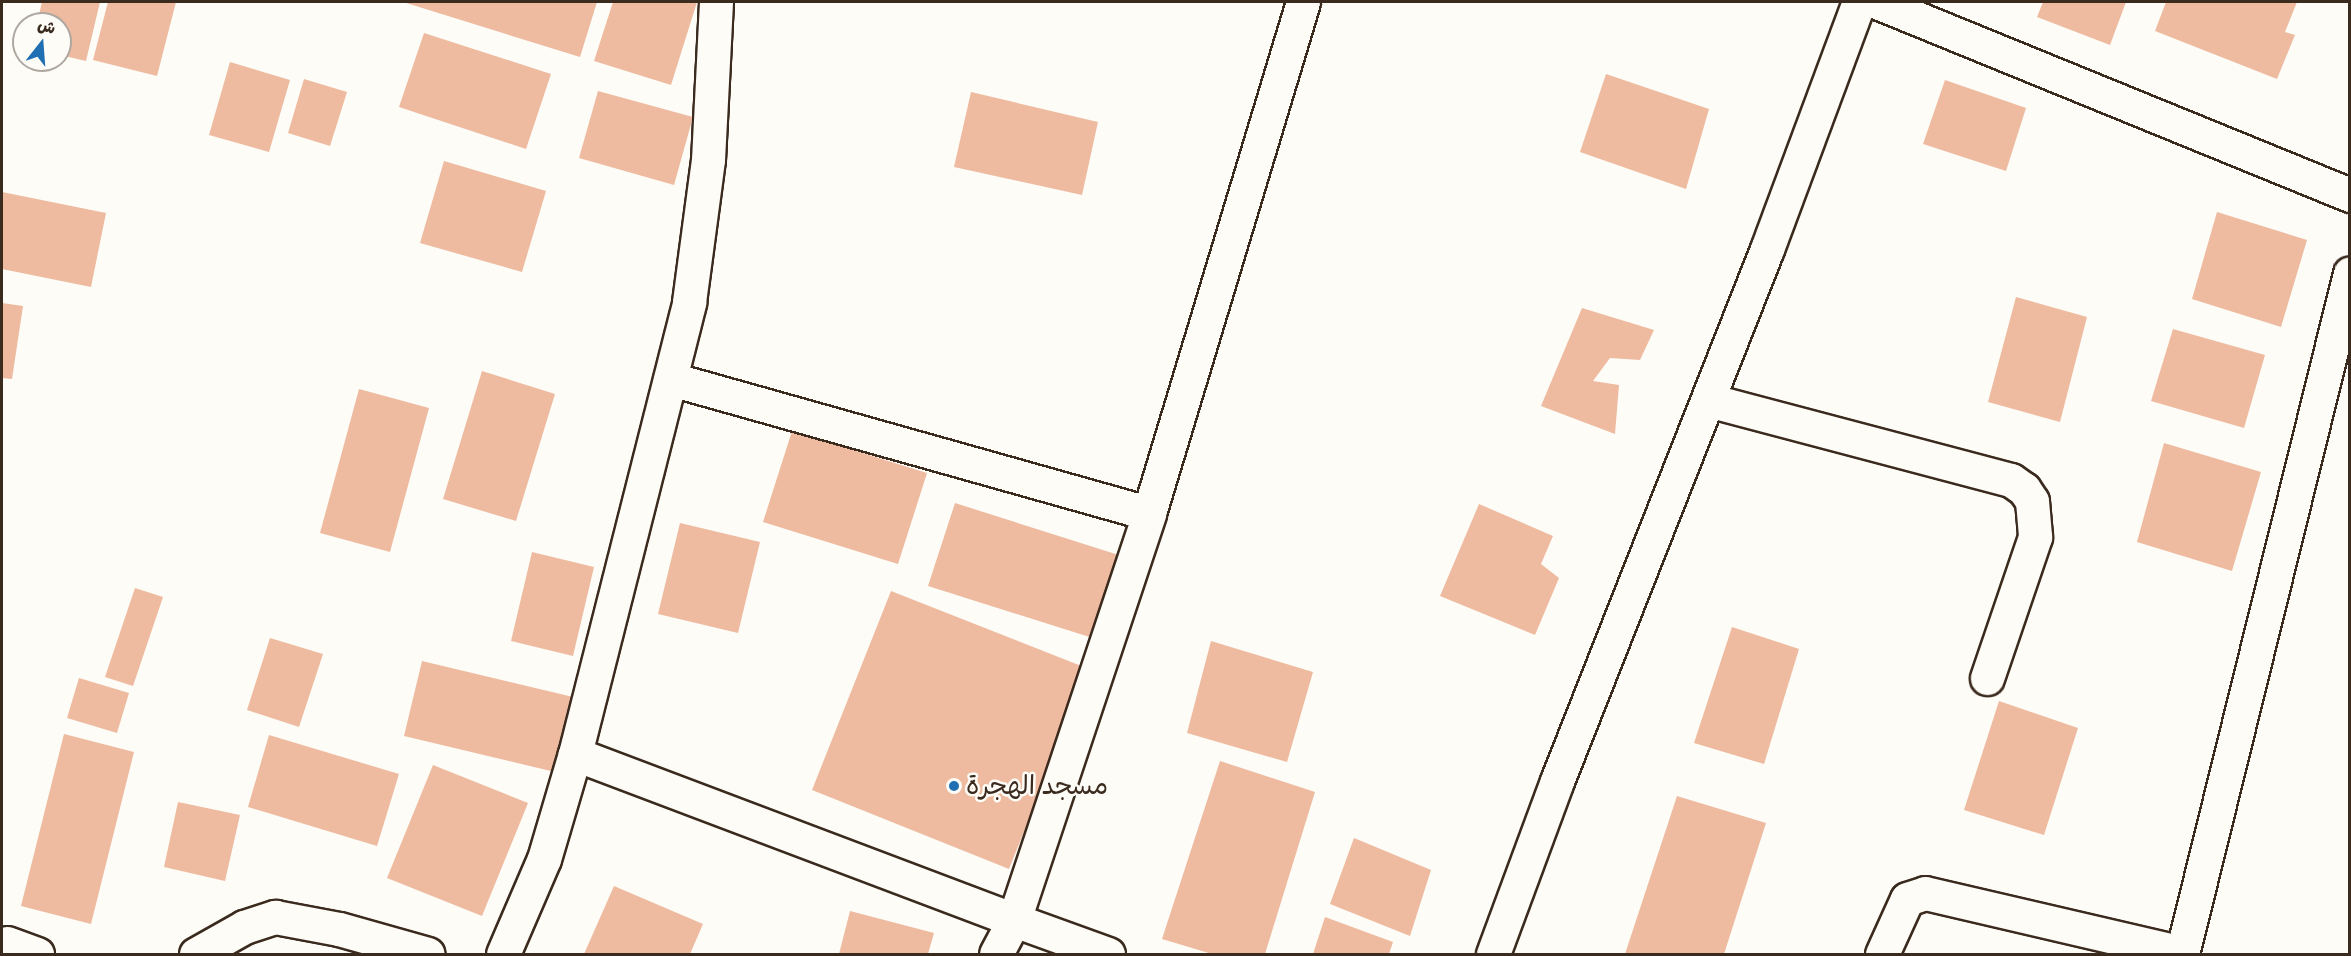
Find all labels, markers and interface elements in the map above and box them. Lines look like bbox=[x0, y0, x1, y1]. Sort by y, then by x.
north arrow bbox=[12, 12, 72, 72]
text: ش bbox=[35, 15, 58, 39]
place label: مسجد الهجرة bbox=[966, 770, 1108, 802]
marker: مسجد الهجرة bbox=[947, 779, 961, 793]

